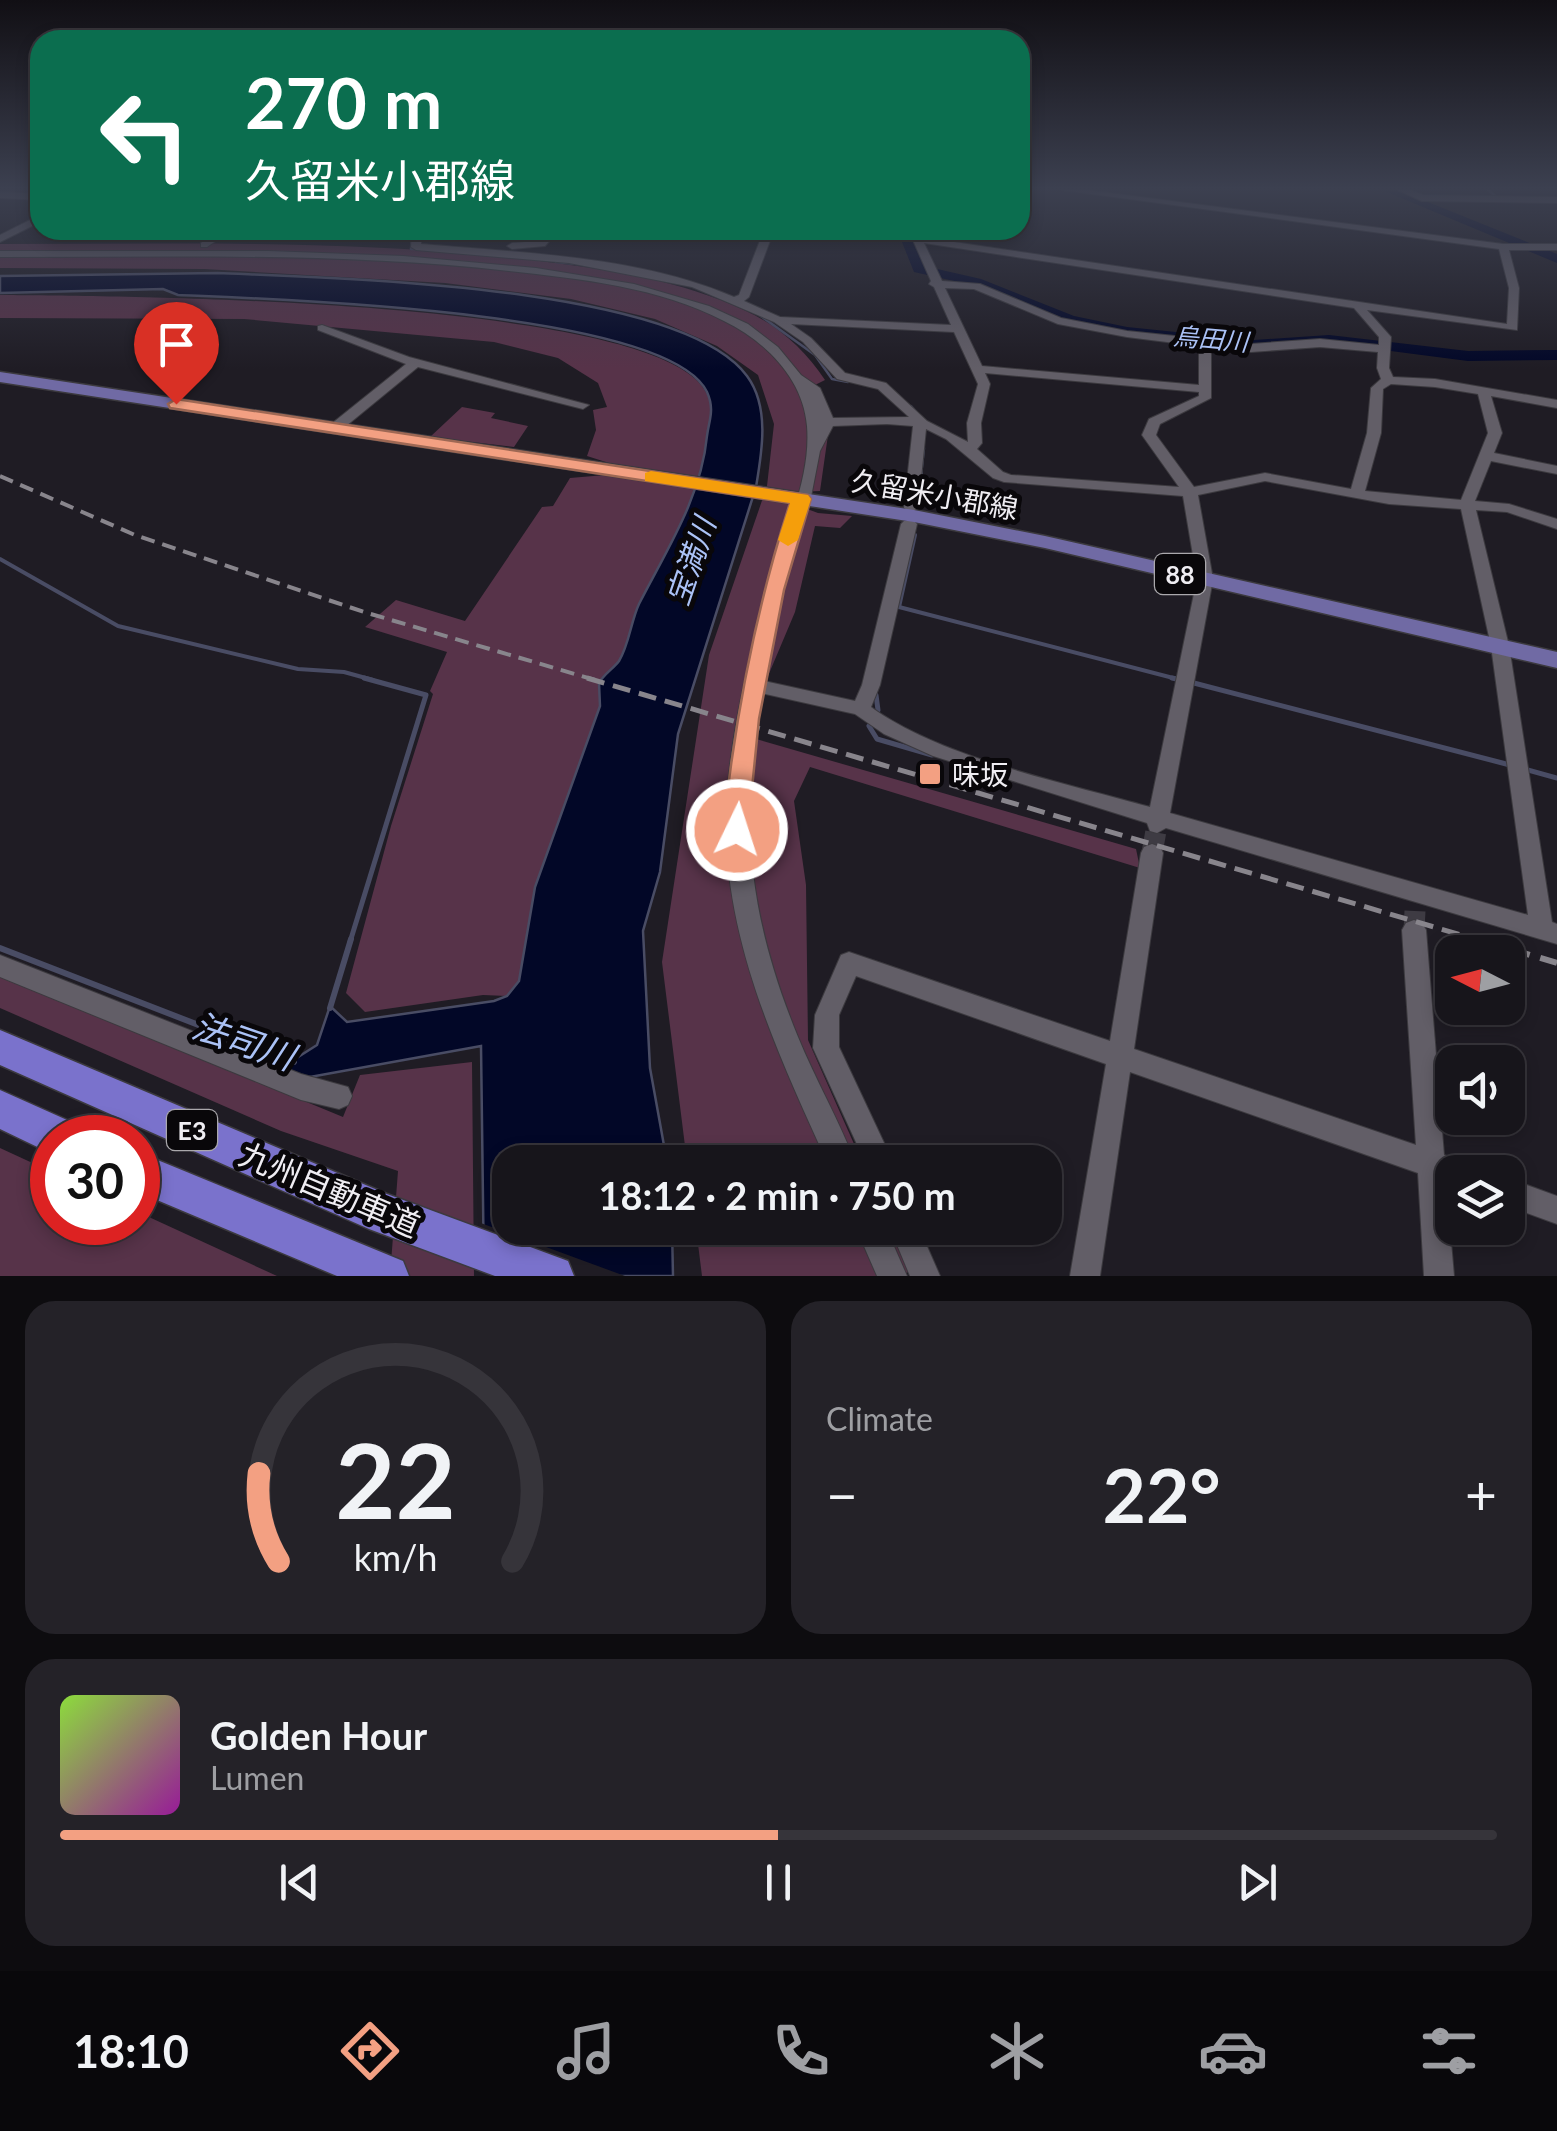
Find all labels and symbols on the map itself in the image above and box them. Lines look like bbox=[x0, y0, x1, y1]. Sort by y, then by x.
pin bbox=[134, 302, 219, 405]
water label: 烏田川 bbox=[1172, 320, 1253, 356]
street label: 久留米小郡線 bbox=[849, 463, 1021, 525]
water label: 宝満川 bbox=[658, 510, 723, 609]
road number: 88 bbox=[1155, 554, 1205, 594]
place label: 味坂 bbox=[952, 757, 1008, 791]
marker: 味坂 bbox=[917, 761, 943, 787]
position arrow bbox=[685, 778, 789, 882]
north arrow bbox=[1435, 935, 1525, 1025]
water label: 法司川 bbox=[188, 1003, 304, 1078]
road number: E3 bbox=[167, 1110, 217, 1150]
speed limit sign: 30 bbox=[30, 1115, 160, 1245]
street label: 九州自動車道 bbox=[234, 1134, 426, 1244]

